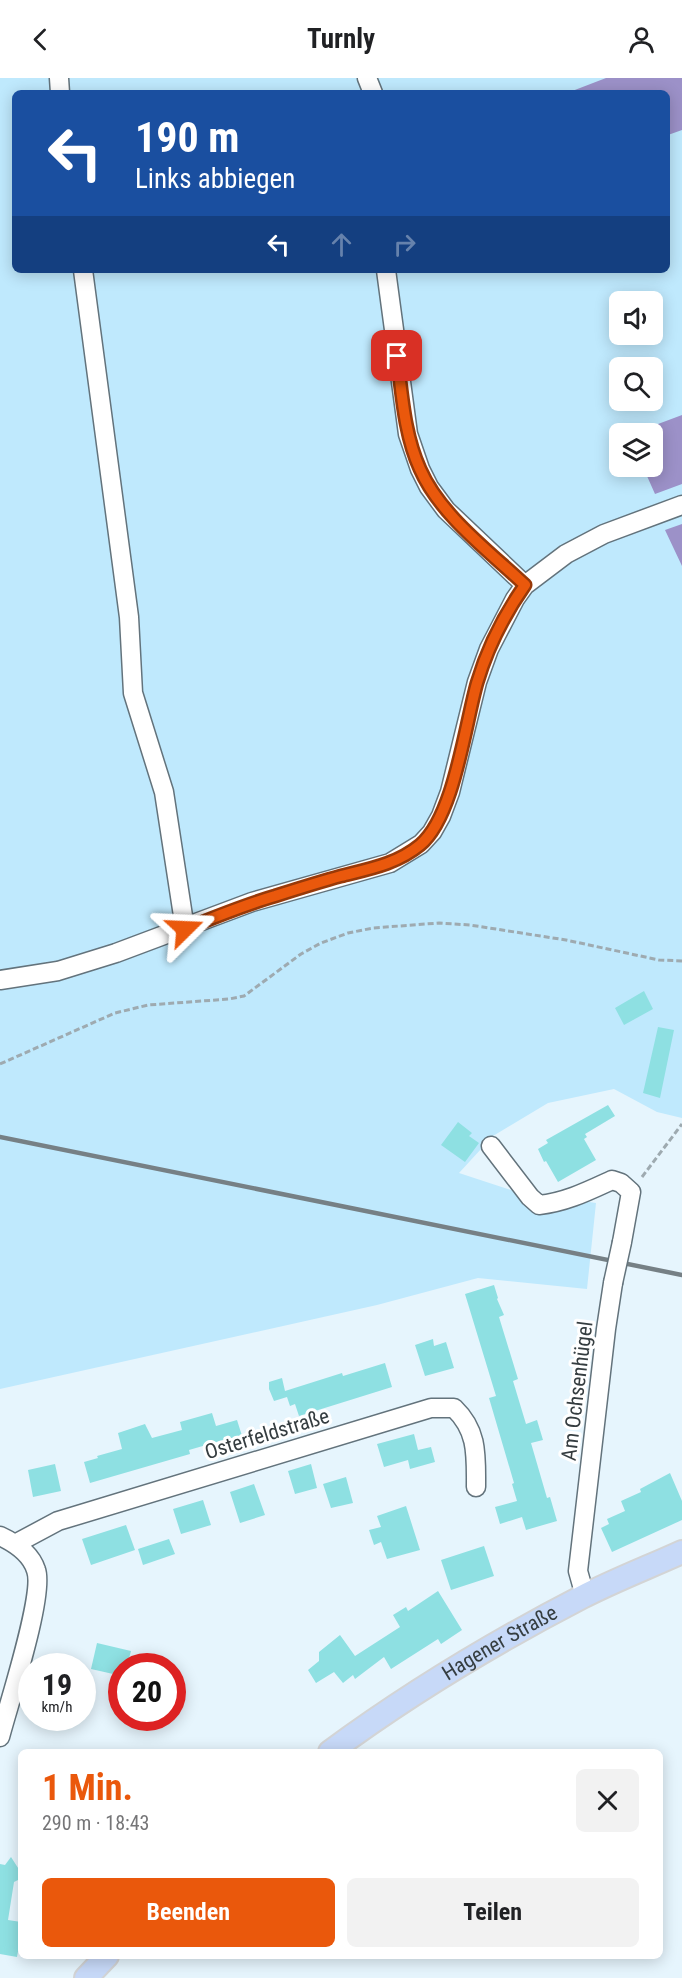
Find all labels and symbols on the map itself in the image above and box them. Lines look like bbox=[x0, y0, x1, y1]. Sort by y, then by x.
pin bbox=[371, 330, 422, 381]
position arrow bbox=[153, 897, 217, 961]
street label: Am Ochsenhügel bbox=[557, 1320, 597, 1462]
street label: Osterfeldstraße bbox=[202, 1404, 332, 1464]
street label: Hagener Straße bbox=[438, 1600, 561, 1685]
speed limit sign: 20 bbox=[108, 1653, 186, 1731]

